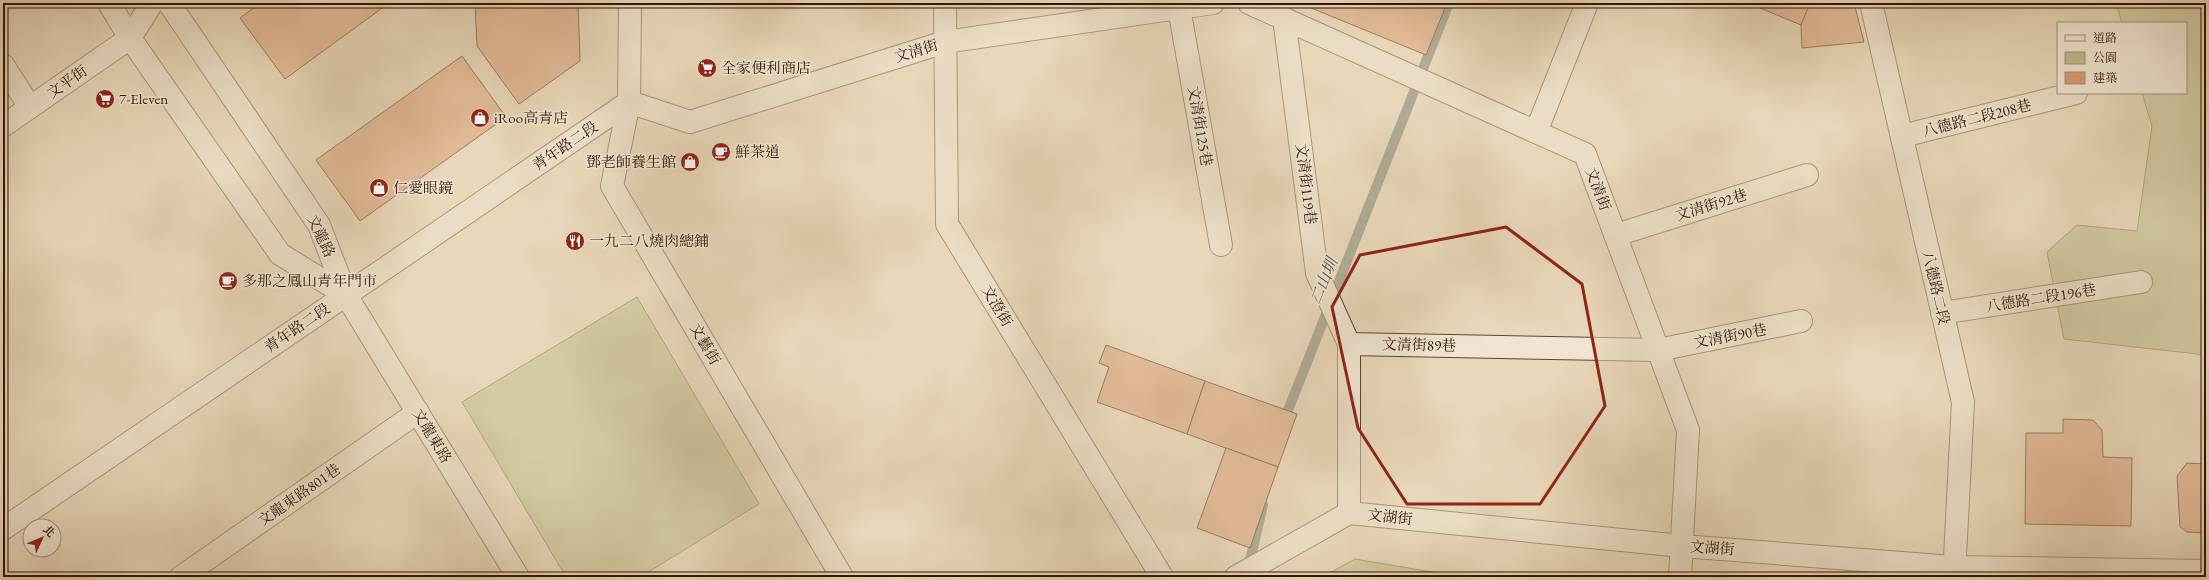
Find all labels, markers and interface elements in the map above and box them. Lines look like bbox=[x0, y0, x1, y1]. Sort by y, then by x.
legend bbox=[2057, 22, 2187, 94]
text: 道路 bbox=[2093, 30, 2117, 46]
street label: 文清街 bbox=[892, 35, 940, 66]
text: 公園 bbox=[2093, 50, 2117, 66]
supermarket icon: 全家便利商店 bbox=[696, 57, 718, 79]
place label: 全家便利商店 bbox=[721, 58, 811, 77]
street label: 文平街 bbox=[43, 61, 91, 102]
text: 建築 bbox=[2093, 70, 2117, 86]
street label: 文清街125巷 bbox=[1184, 84, 1217, 168]
supermarket icon: 7-Eleven bbox=[94, 88, 116, 110]
place label: 7-Eleven bbox=[119, 89, 168, 108]
street label: 八德路二段208巷 bbox=[1920, 95, 2033, 140]
shop icon: iRoo高青店 bbox=[469, 107, 491, 129]
place label: iRoo高青店 bbox=[494, 108, 568, 127]
street label: 青年路二段 bbox=[528, 117, 601, 174]
cafe icon: 鮮茶道 bbox=[710, 141, 732, 163]
place label: 鮮茶道 bbox=[735, 142, 780, 161]
street label: 文清街119巷 bbox=[1292, 142, 1321, 226]
shop icon: 鄧老師養生館 bbox=[679, 151, 701, 173]
place label: 鄧老師養生館 bbox=[586, 152, 676, 171]
street label: 文清街 bbox=[1582, 164, 1615, 213]
shop icon: 仁愛眼鏡 bbox=[368, 177, 390, 199]
place label: 仁愛眼鏡 bbox=[393, 178, 453, 197]
street label: 文清街92巷 bbox=[1672, 185, 1749, 224]
street label: 文龍路 bbox=[303, 211, 340, 260]
restaurant icon: 一九二八燒肉總鋪 bbox=[564, 230, 586, 252]
place label: 一九二八燒肉總鋪 bbox=[589, 231, 709, 250]
street label: 八德路二段 bbox=[1919, 249, 1954, 327]
water label: 二山圳 bbox=[1305, 252, 1343, 307]
cafe icon: 多那之鳳山青年門市 bbox=[217, 270, 239, 292]
place label: 多那之鳳山青年門市 bbox=[242, 271, 377, 290]
street label: 八德路二段196巷 bbox=[1984, 279, 2098, 316]
street label: 文澄街 bbox=[978, 282, 1017, 330]
street label: 青年路二段 bbox=[260, 299, 333, 356]
street label: 文清街90巷 bbox=[1692, 319, 1768, 352]
street label: 文藝街 bbox=[686, 320, 725, 368]
street label: 文清街89巷 bbox=[1382, 334, 1456, 355]
street label: 文龍東路 bbox=[409, 405, 456, 466]
street label: 文龍東路801巷 bbox=[254, 459, 344, 530]
street label: 文湖街 bbox=[1367, 505, 1413, 528]
north arrow bbox=[22, 518, 62, 558]
text: 北 bbox=[40, 522, 58, 540]
street label: 文湖街 bbox=[1689, 536, 1735, 559]

